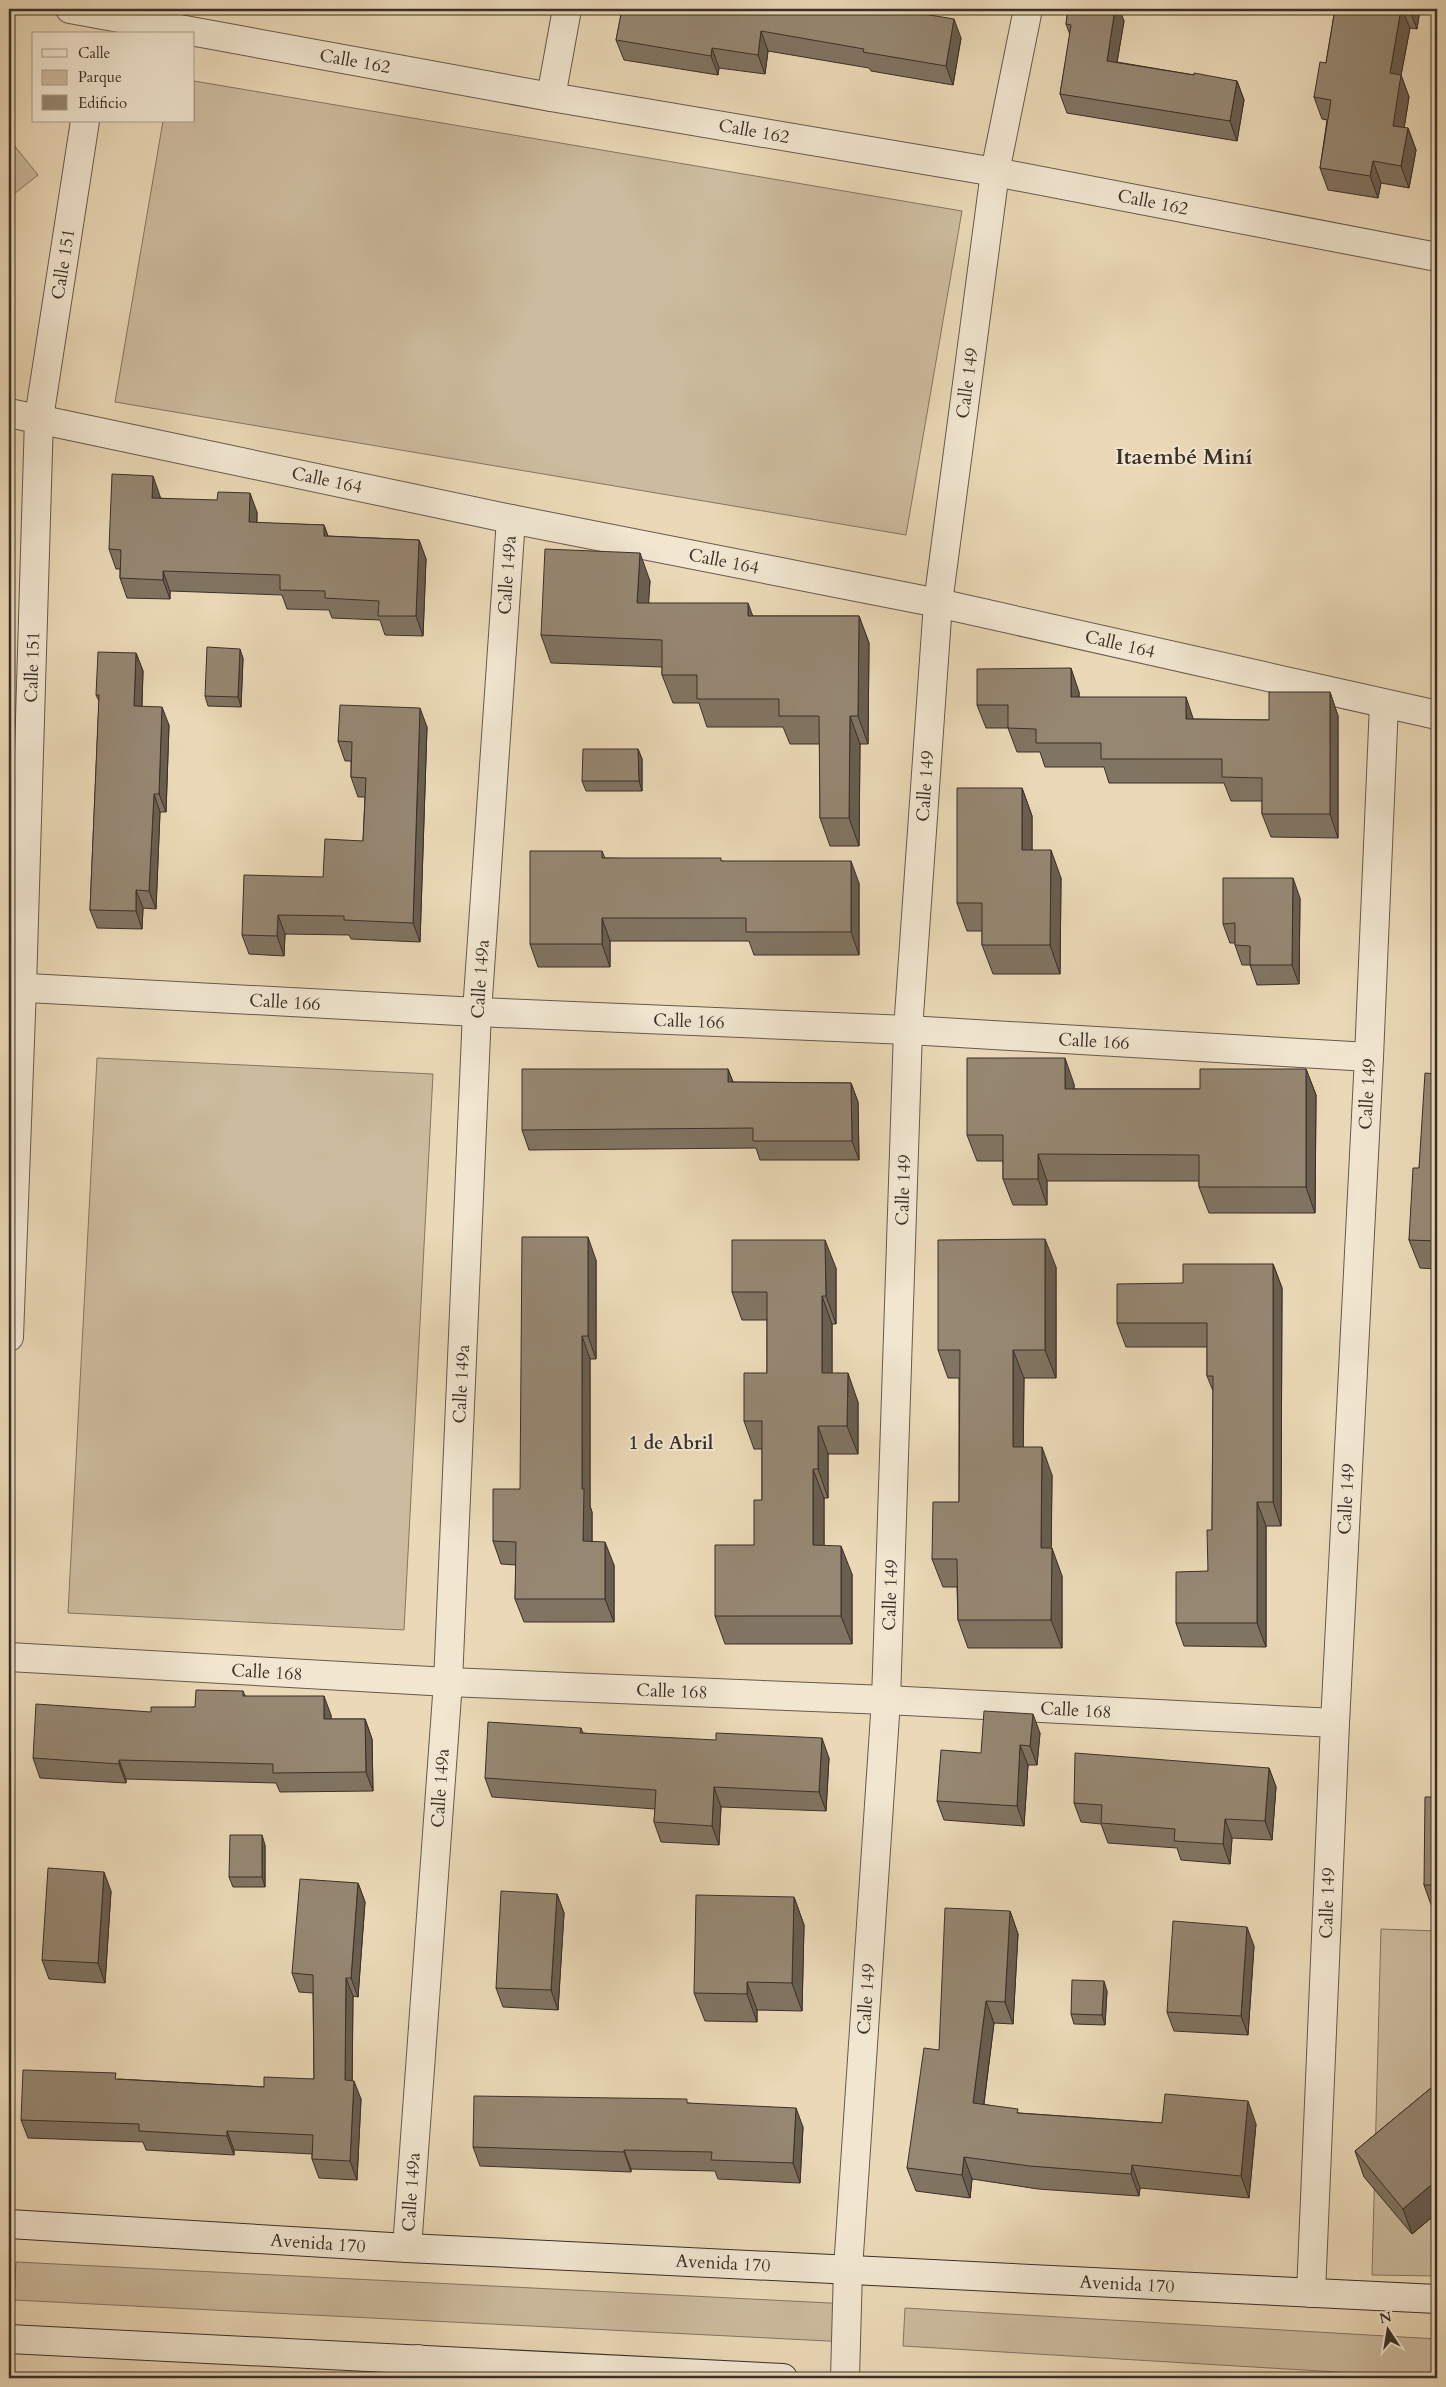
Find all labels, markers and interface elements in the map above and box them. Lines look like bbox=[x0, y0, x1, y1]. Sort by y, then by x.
legend bbox=[32, 32, 195, 122]
text: Calle bbox=[78, 43, 111, 63]
street label: Calle 162 bbox=[318, 43, 392, 80]
text: Parque bbox=[78, 67, 122, 87]
text: Edificio bbox=[78, 93, 127, 113]
street label: Calle 162 bbox=[717, 113, 791, 150]
street label: Calle 162 bbox=[1115, 183, 1190, 222]
street label: Calle 151 bbox=[46, 227, 81, 301]
street label: Calle 149 bbox=[950, 346, 985, 420]
district label: Itaembé Miní bbox=[1115, 442, 1253, 472]
street label: Calle 164 bbox=[289, 461, 364, 500]
street label: Calle 149a bbox=[492, 534, 523, 615]
street label: Calle 164 bbox=[686, 542, 761, 581]
street label: Calle 164 bbox=[1082, 624, 1157, 665]
street label: Calle 151 bbox=[19, 631, 46, 703]
street label: Calle 149 bbox=[911, 750, 940, 823]
street label: Calle 149a bbox=[465, 938, 496, 1019]
street label: Calle 166 bbox=[249, 988, 321, 1017]
street label: Calle 166 bbox=[653, 1008, 725, 1035]
street label: Calle 166 bbox=[1058, 1027, 1130, 1056]
street label: Calle 149 bbox=[1353, 1058, 1382, 1130]
street label: Calle 149 bbox=[890, 1154, 917, 1226]
street label: Calle 149a bbox=[447, 1344, 476, 1424]
district label: 1 de Abril bbox=[629, 1430, 714, 1456]
street label: Calle 149 bbox=[1332, 1463, 1361, 1535]
street label: Calle 149 bbox=[877, 1559, 904, 1631]
street label: Calle 168 bbox=[231, 1658, 303, 1687]
street label: Calle 168 bbox=[636, 1678, 708, 1705]
street label: Calle 168 bbox=[1040, 1696, 1112, 1725]
street label: Calle 149a bbox=[425, 1747, 456, 1828]
street label: Calle 149 bbox=[1314, 1867, 1341, 1939]
street label: Calle 149 bbox=[852, 1963, 881, 2036]
street label: Calle 149a bbox=[396, 2151, 427, 2232]
street label: Avenida 170 bbox=[270, 2228, 366, 2259]
street label: Avenida 170 bbox=[675, 2249, 771, 2278]
street label: Avenida 170 bbox=[1079, 2270, 1175, 2299]
north arrow bbox=[1364, 2304, 1414, 2354]
text: N bbox=[1377, 2307, 1393, 2328]

